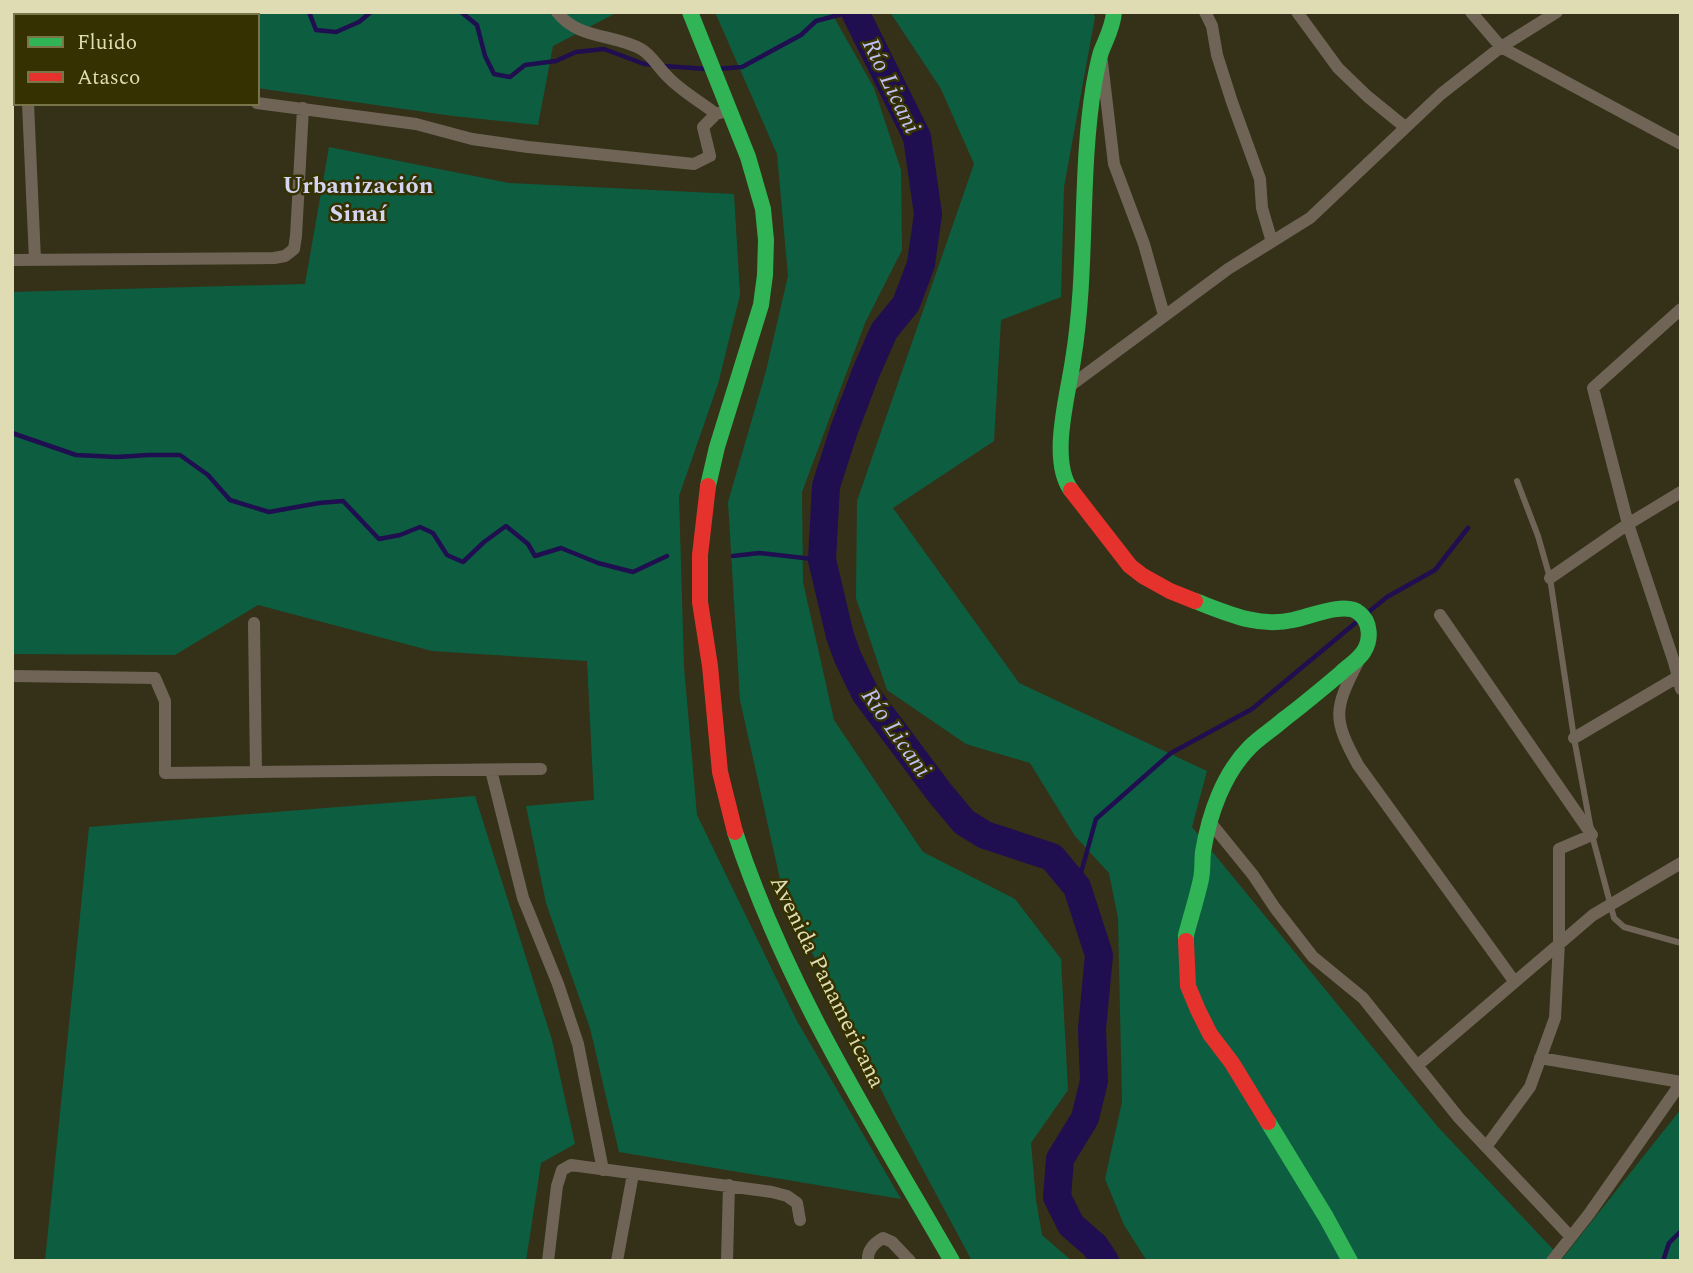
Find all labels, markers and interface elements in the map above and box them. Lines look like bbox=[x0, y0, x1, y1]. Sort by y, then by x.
legend bbox=[14, 14, 259, 105]
text: Fluido bbox=[77, 27, 137, 59]
water label: Río Licani bbox=[852, 32, 930, 140]
text: Atasco bbox=[77, 62, 140, 94]
district label: Urbanización Sinaí bbox=[282, 168, 434, 232]
water label: Río Licani bbox=[852, 681, 940, 785]
street label: Avenida Panamericana bbox=[760, 870, 894, 1094]

